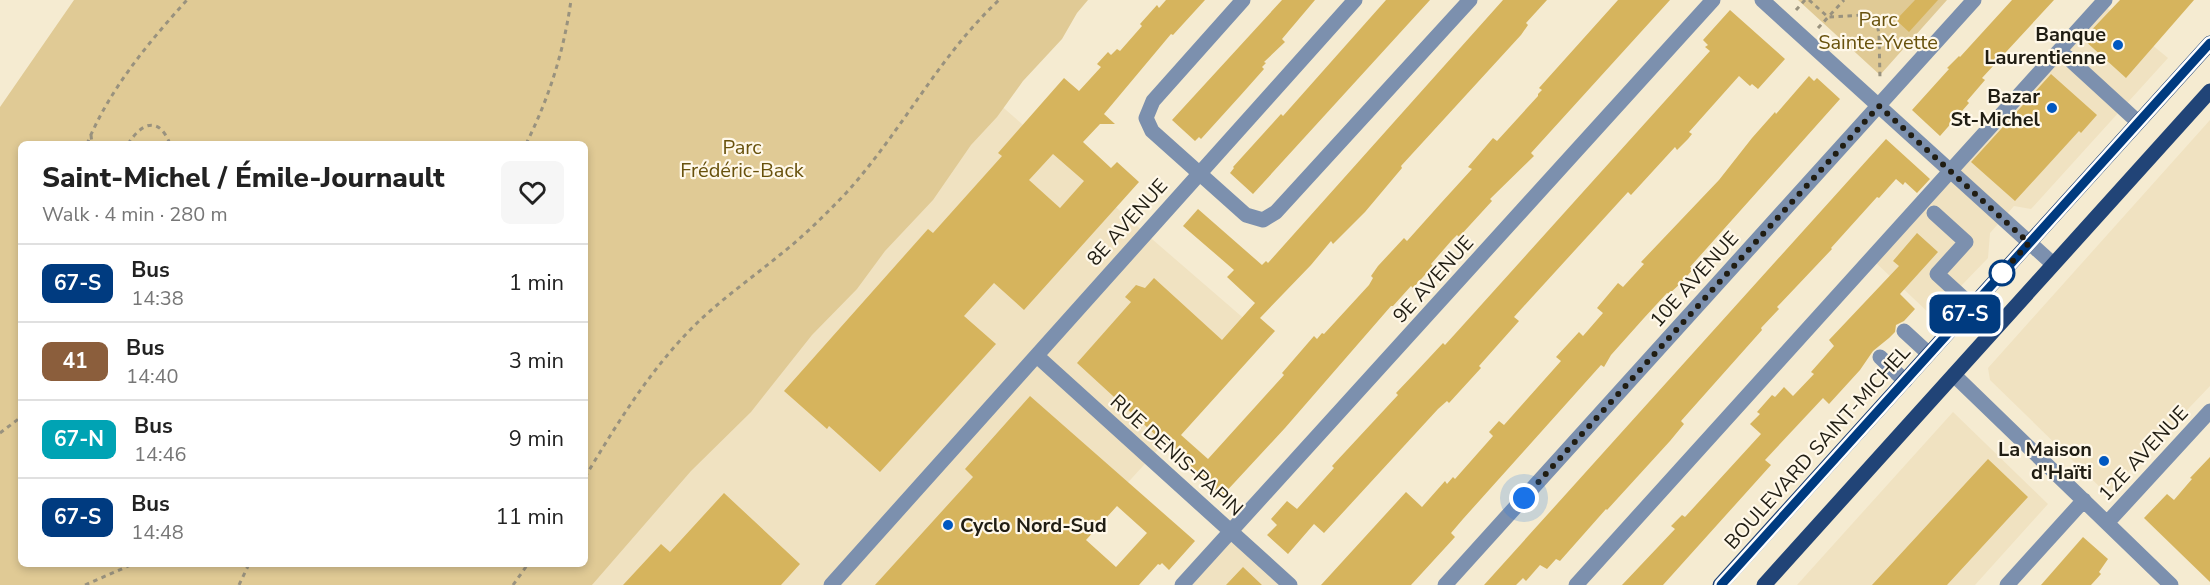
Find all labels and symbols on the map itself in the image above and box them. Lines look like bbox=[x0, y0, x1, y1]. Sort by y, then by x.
park label: Parc Sainte-Yvette bbox=[1818, 6, 1938, 56]
place label: Banque Laurentienne bbox=[1984, 21, 2106, 71]
marker: Banque Laurentienne bbox=[2111, 38, 2125, 52]
place label: Bazar St-Michel bbox=[1950, 83, 2041, 133]
marker: Bazar St-Michel bbox=[2045, 101, 2059, 115]
park label: Parc Frédéric-Back bbox=[680, 134, 805, 184]
street label: 8E AVENUE bbox=[1081, 173, 1174, 272]
street label: 10E AVENUE bbox=[1644, 225, 1745, 333]
street label: 9E AVENUE bbox=[1387, 230, 1480, 329]
unlabelled marker bbox=[1989, 260, 2015, 286]
line badge: 67-S bbox=[1923, 294, 2007, 334]
street label: BOULEVARD SAINT-MICHEL bbox=[1718, 339, 1917, 555]
street label: RUE DENIS-PAPIN bbox=[1104, 388, 1249, 522]
street label: 12E AVENUE bbox=[2092, 400, 2194, 507]
place label: La Maison d'Haïti bbox=[1998, 436, 2092, 486]
marker: La Maison d'Haïti bbox=[2097, 454, 2111, 468]
your location bbox=[1509, 483, 1539, 513]
place label: Cyclo Nord-Sud bbox=[960, 512, 1107, 539]
marker: Cyclo Nord-Sud bbox=[941, 518, 955, 532]

